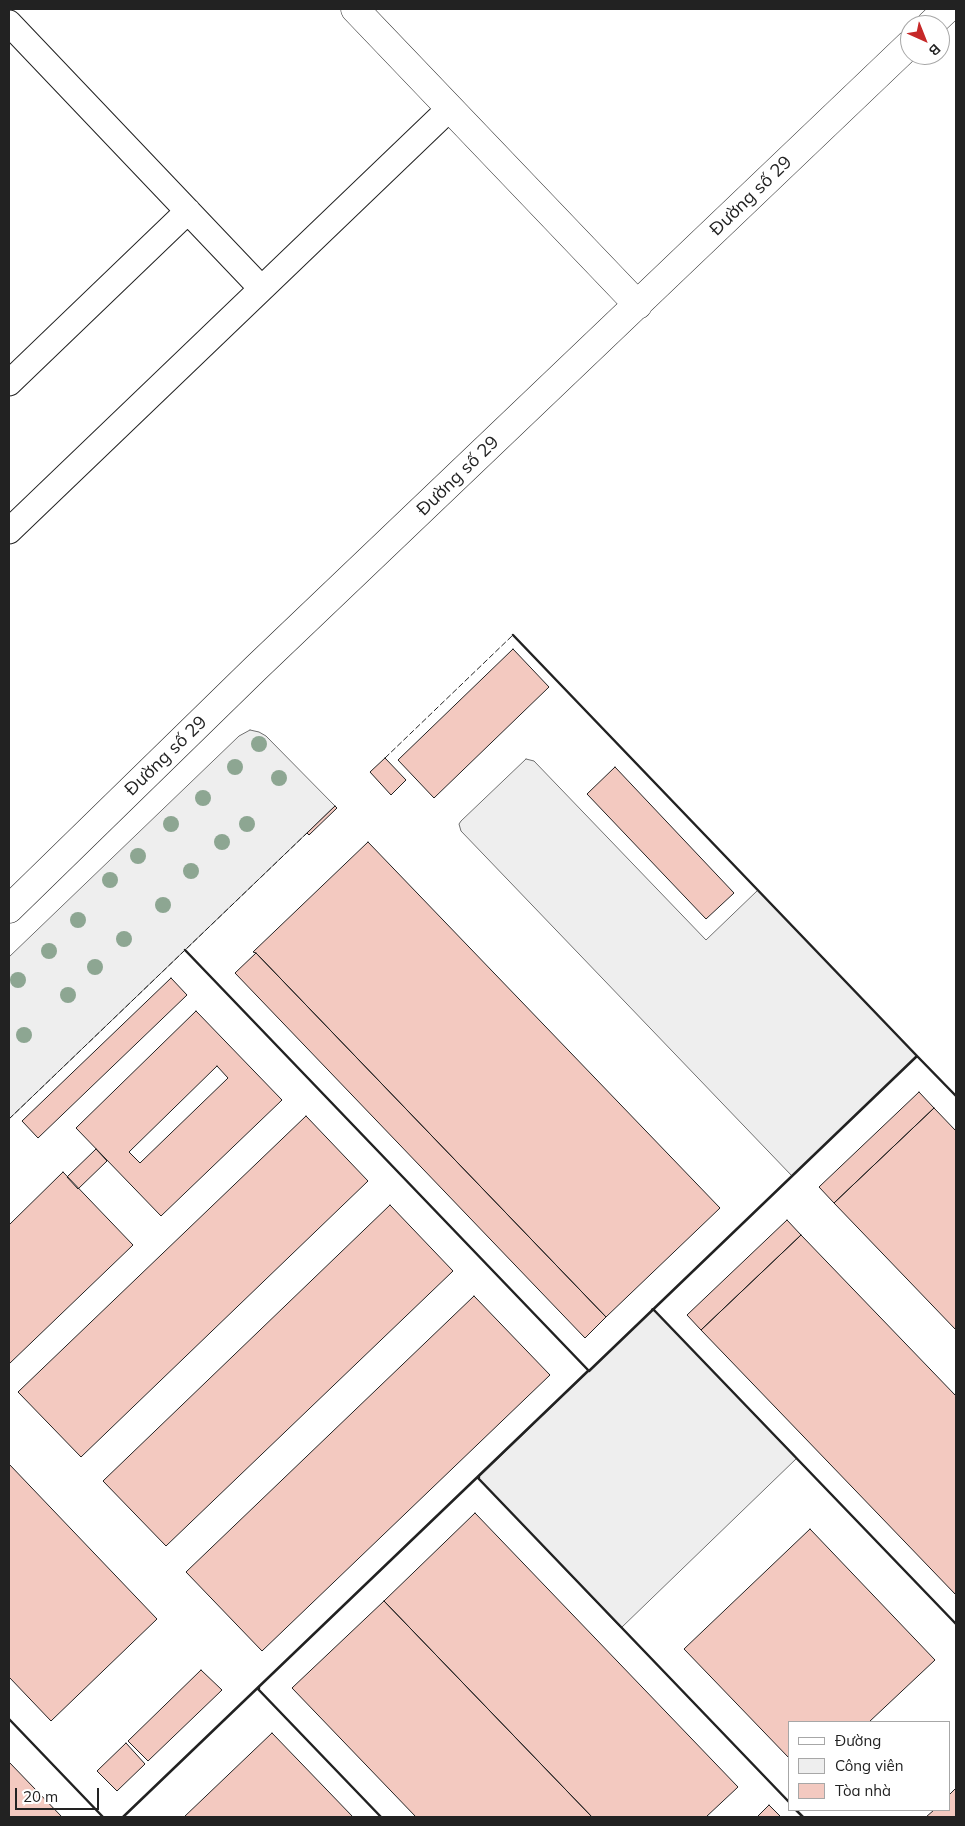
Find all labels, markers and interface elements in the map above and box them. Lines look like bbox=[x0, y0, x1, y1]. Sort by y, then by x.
north arrow bbox=[900, 15, 950, 65]
text: B bbox=[925, 40, 944, 60]
street label: Đường số 29 bbox=[705, 152, 797, 240]
street label: Đường số 29 bbox=[412, 432, 504, 520]
street label: Đường số 29 bbox=[120, 712, 212, 800]
legend bbox=[788, 1721, 950, 1811]
text: Đường bbox=[835, 1731, 881, 1750]
text: Công viên bbox=[835, 1756, 904, 1775]
scale bar bbox=[18, 1778, 101, 1810]
text: Tòa nhà bbox=[835, 1781, 891, 1800]
text: 20 m bbox=[23, 1787, 58, 1806]

